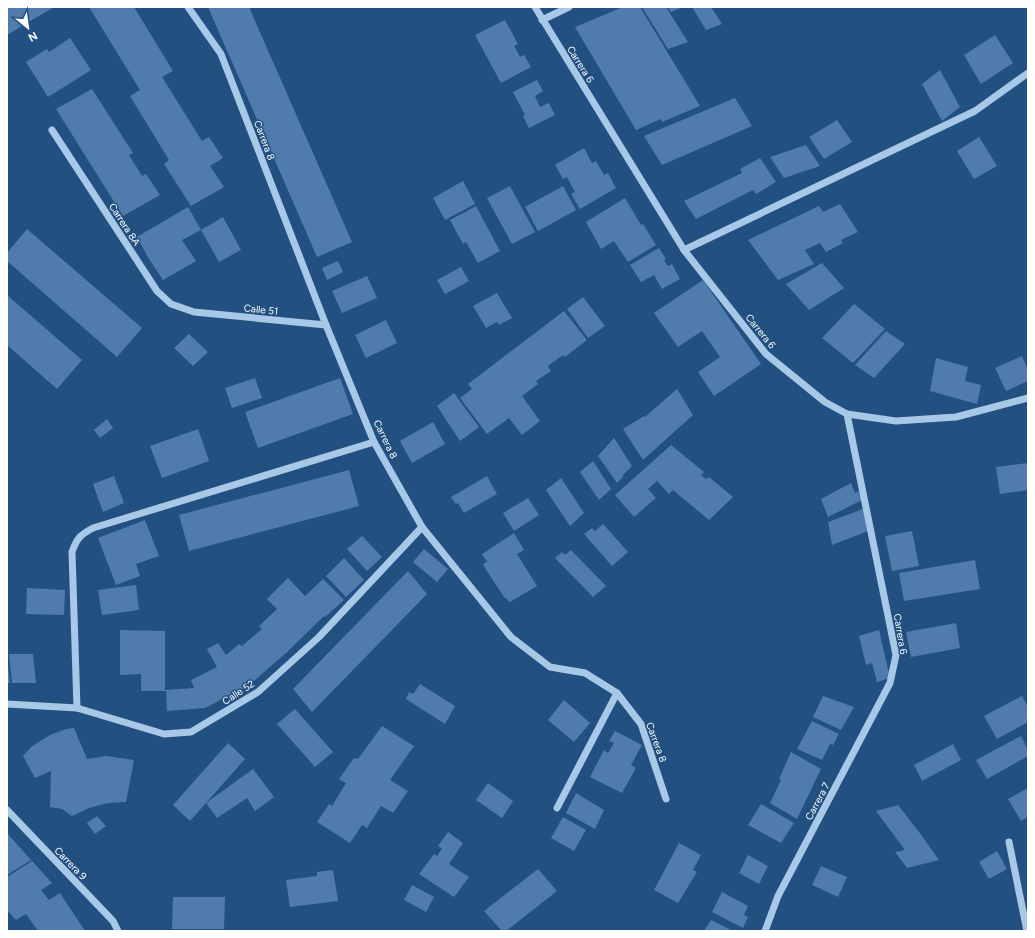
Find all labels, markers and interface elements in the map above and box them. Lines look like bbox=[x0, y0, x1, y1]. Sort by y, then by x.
north arrow bbox=[8, 8, 48, 48]
text: N bbox=[26, 29, 39, 44]
street label: Carrera 6 bbox=[564, 43, 597, 85]
street label: Carrera 8 bbox=[251, 118, 278, 162]
street label: Carrera 8A bbox=[106, 200, 143, 248]
street label: Calle 51 bbox=[243, 301, 279, 318]
street label: Carrera 6 bbox=[743, 311, 779, 352]
street label: Carrera 8 bbox=[371, 418, 401, 461]
street label: Carrera 6 bbox=[891, 613, 910, 656]
street label: Calle 52 bbox=[220, 677, 257, 708]
street label: Carrera 8 bbox=[643, 720, 670, 764]
street label: Carrera 7 bbox=[802, 780, 833, 822]
street label: Carrera 9 bbox=[52, 844, 90, 883]

